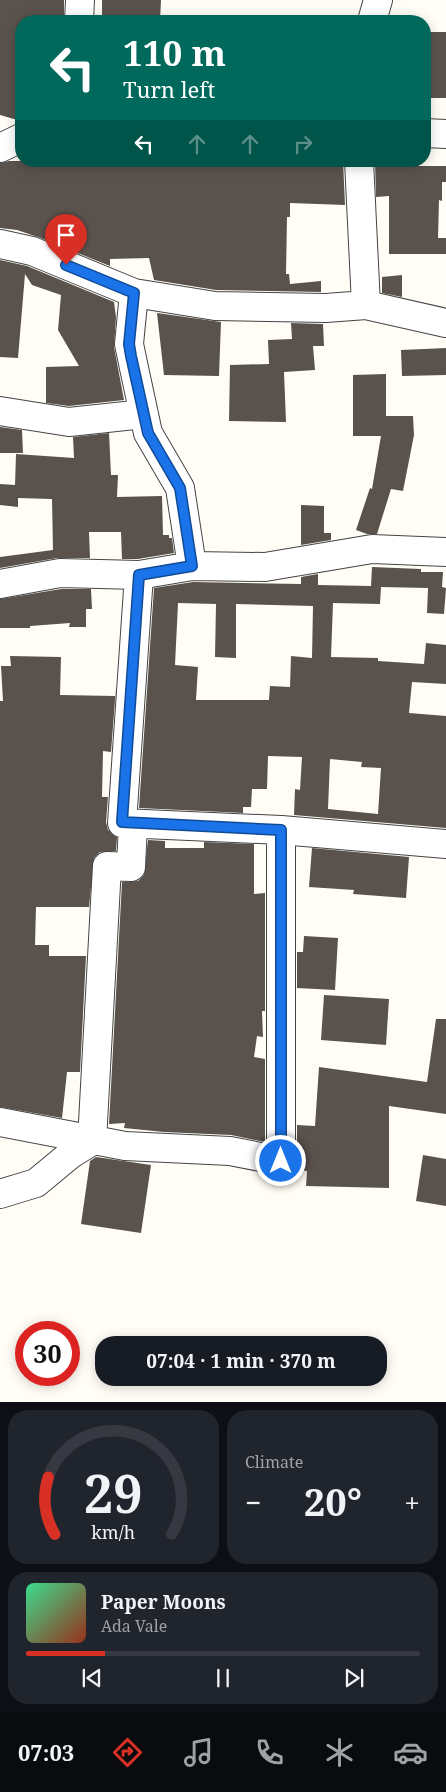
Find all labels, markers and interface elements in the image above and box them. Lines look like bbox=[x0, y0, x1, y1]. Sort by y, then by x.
text: 110 m bbox=[123, 29, 226, 76]
icon: left bbox=[40, 35, 105, 100]
text: Turn left bbox=[123, 74, 215, 104]
icon: left bbox=[130, 130, 158, 158]
icon: ahead bbox=[183, 130, 211, 158]
icon: ahead bbox=[236, 130, 264, 158]
icon: right bbox=[289, 130, 317, 158]
pin bbox=[45, 214, 87, 265]
icon: arrive bbox=[52, 221, 80, 249]
position arrow bbox=[254, 1134, 306, 1186]
speed limit sign: 30 bbox=[15, 1321, 80, 1386]
text: 07:04 · 1 min · 370 m bbox=[146, 1348, 336, 1374]
text: Climate bbox=[245, 1451, 303, 1473]
text: 29 bbox=[84, 1457, 143, 1528]
text: 20° bbox=[304, 1475, 362, 1527]
text: − bbox=[245, 1483, 261, 1521]
text: + bbox=[404, 1483, 420, 1521]
text: km/h bbox=[92, 1520, 135, 1544]
text: Paper Moons bbox=[101, 1589, 226, 1615]
text: Ada Vale bbox=[101, 1615, 167, 1637]
icon: previous bbox=[78, 1664, 106, 1692]
icon: pause bbox=[209, 1664, 237, 1692]
icon: next bbox=[340, 1664, 368, 1692]
icon: directions bbox=[110, 1735, 145, 1770]
icon: music bbox=[181, 1735, 216, 1770]
icon: phone bbox=[252, 1735, 287, 1770]
icon: climate bbox=[322, 1735, 357, 1770]
icon: car bbox=[393, 1735, 428, 1770]
text: 07:03 bbox=[18, 1737, 74, 1767]

